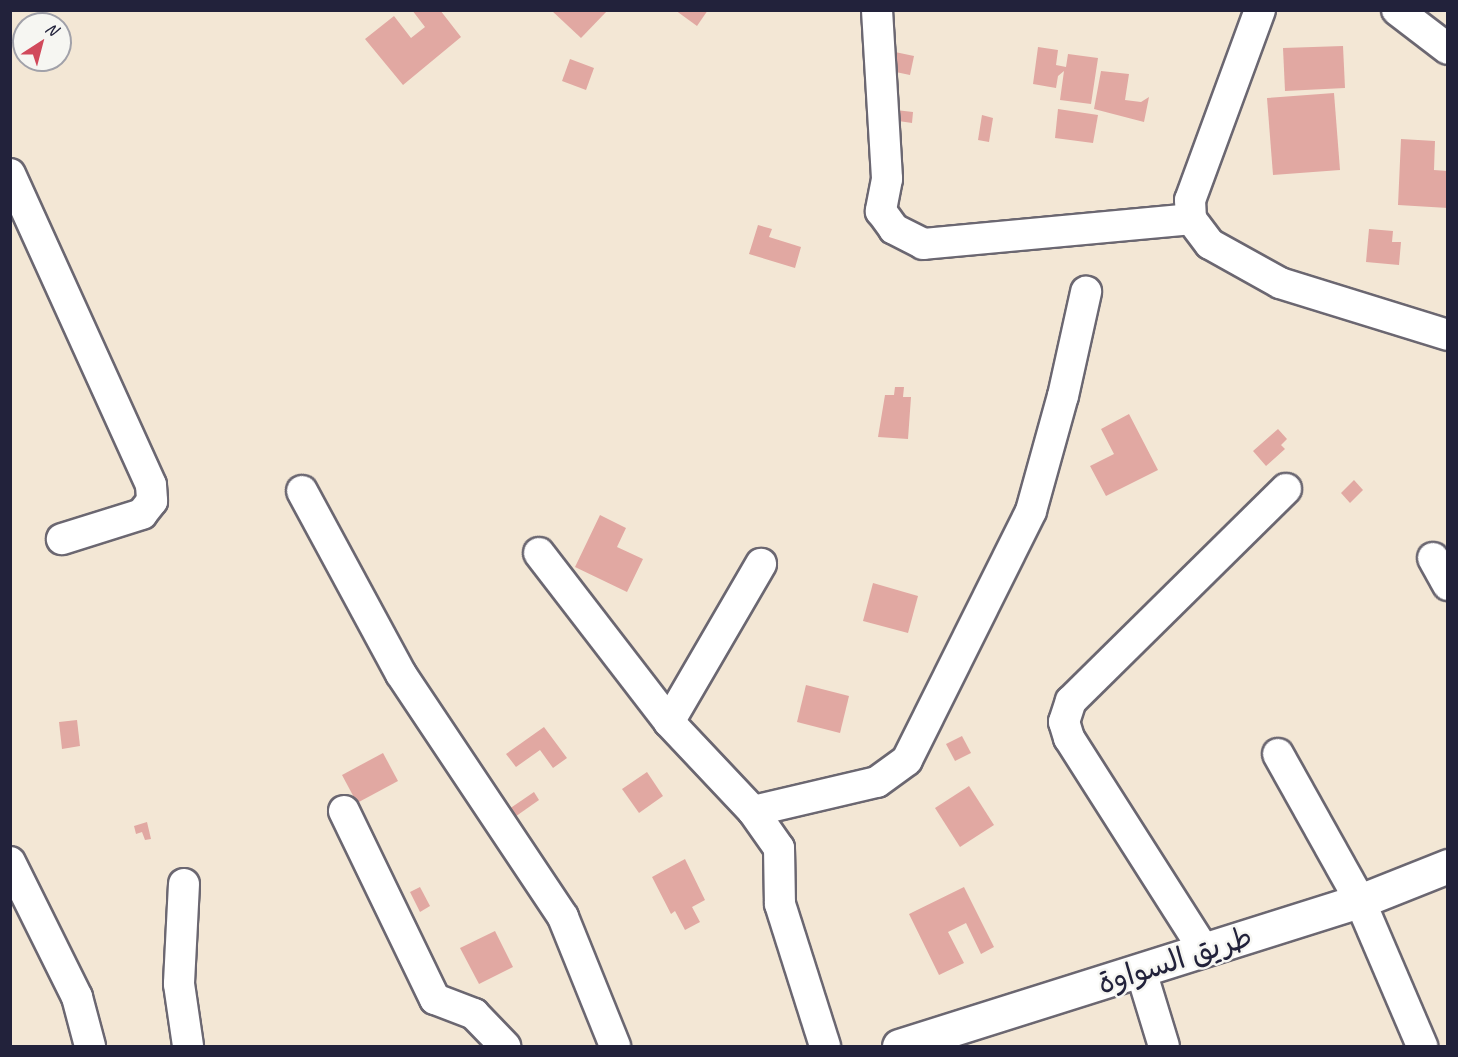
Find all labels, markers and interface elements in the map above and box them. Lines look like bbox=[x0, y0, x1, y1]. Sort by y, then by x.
north arrow bbox=[12, 12, 72, 72]
text: N bbox=[42, 18, 61, 40]
street label: طريق السواوة bbox=[1093, 918, 1257, 1002]

